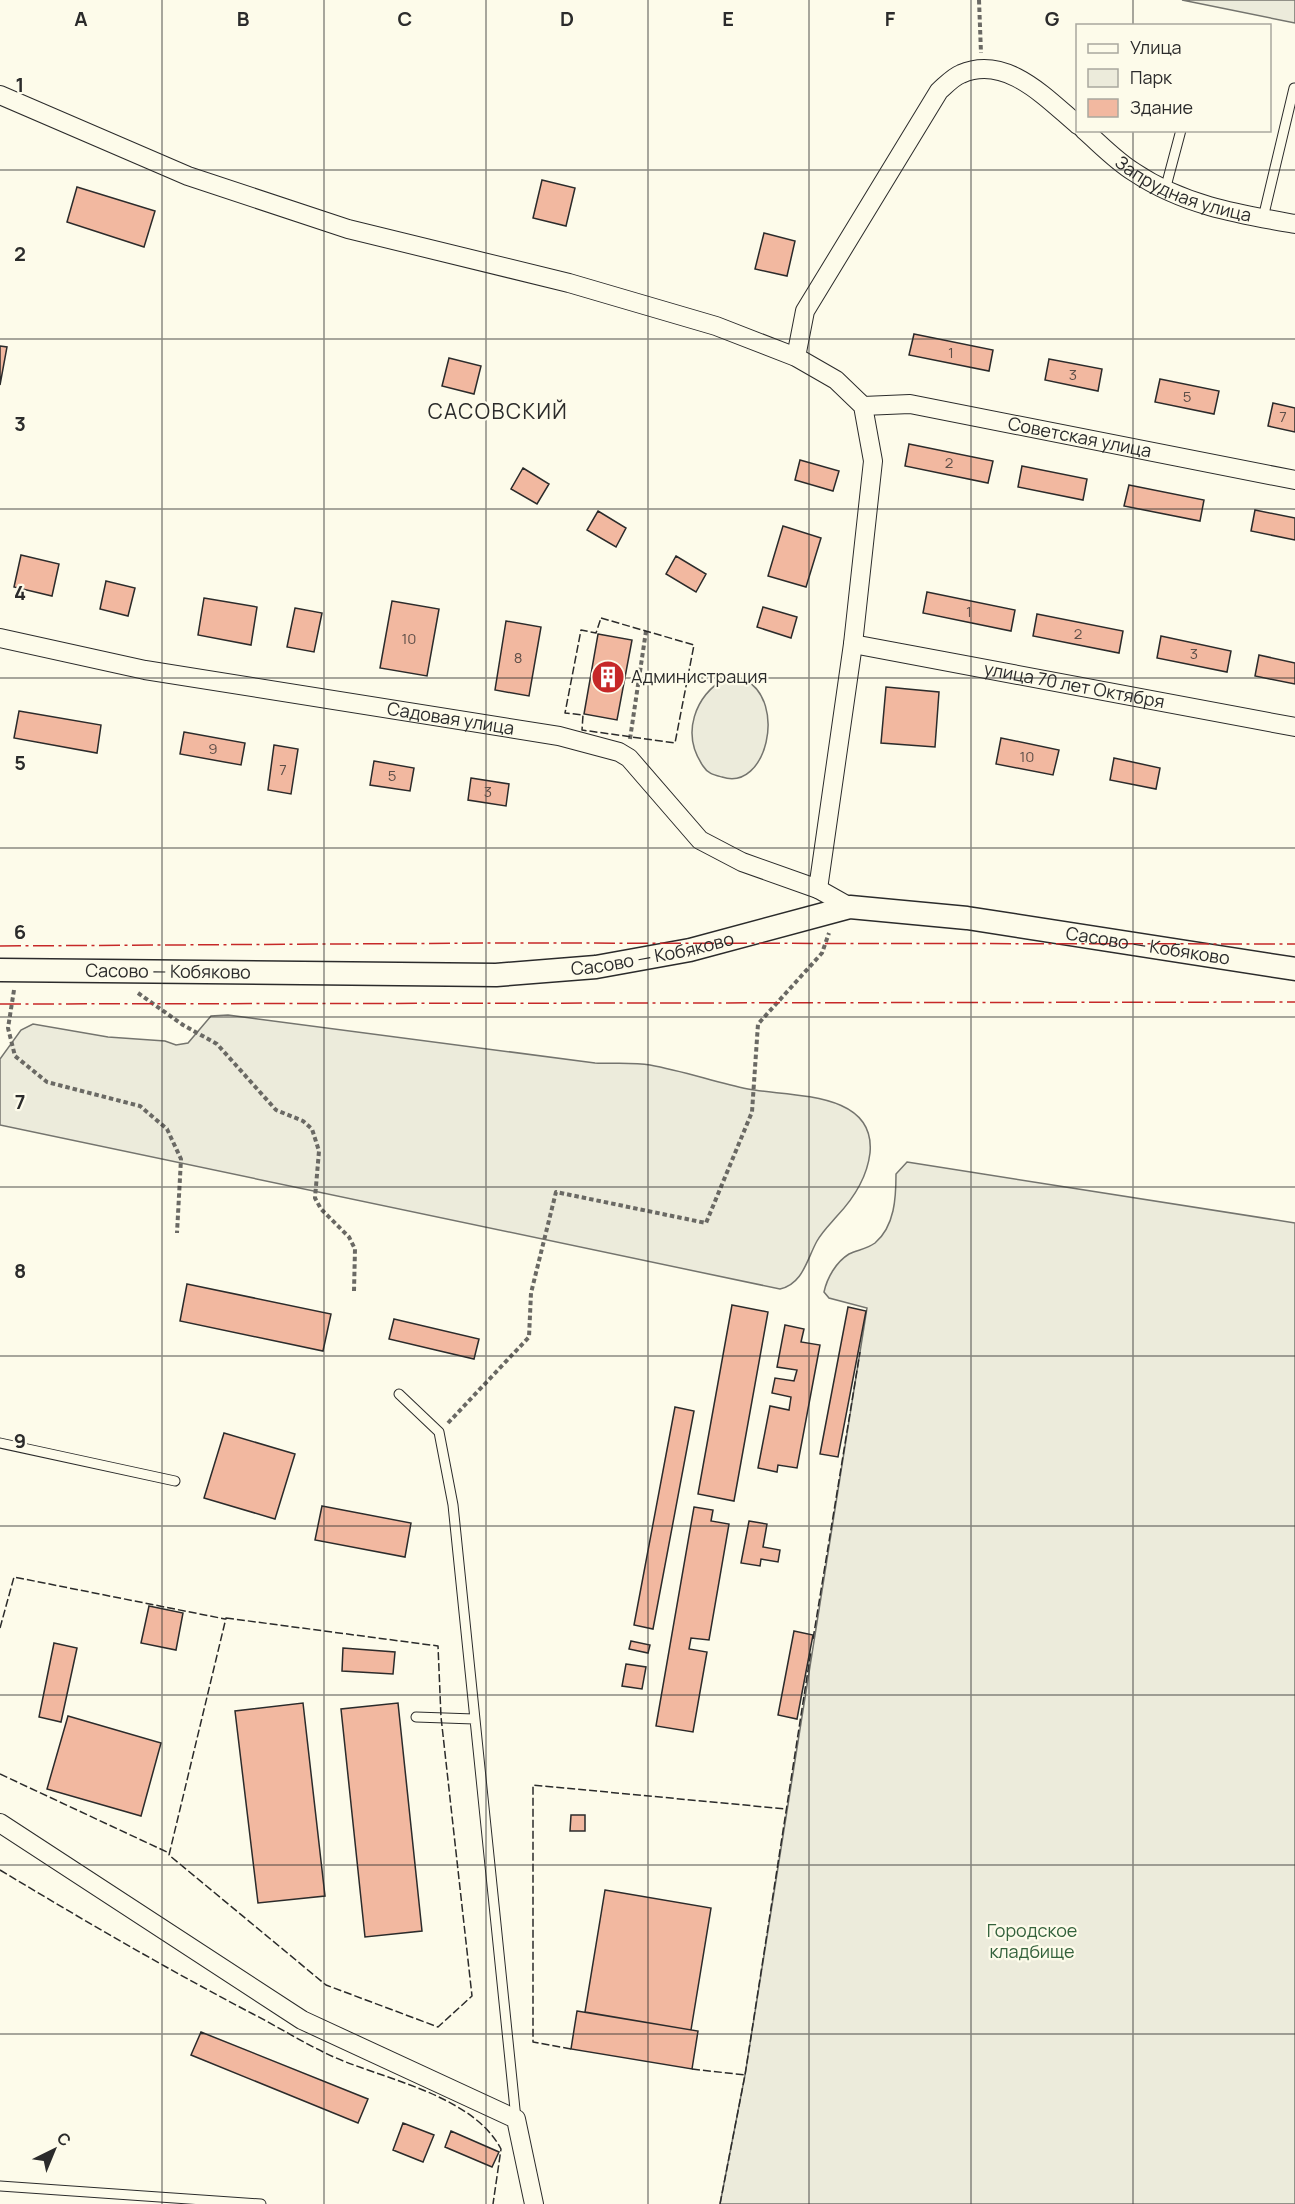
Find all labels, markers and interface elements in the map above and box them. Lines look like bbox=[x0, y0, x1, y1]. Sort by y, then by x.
text: A bbox=[74, 5, 88, 32]
text: B bbox=[237, 5, 250, 32]
text: C bbox=[398, 5, 412, 32]
text: D bbox=[560, 5, 574, 32]
text: E bbox=[722, 5, 734, 32]
text: F bbox=[885, 5, 896, 32]
text: G bbox=[1045, 5, 1060, 32]
legend bbox=[1076, 24, 1271, 132]
text: Улица bbox=[1130, 35, 1182, 59]
text: Парк bbox=[1130, 65, 1173, 89]
text: 1 bbox=[16, 71, 24, 98]
text: Здание bbox=[1130, 95, 1193, 119]
street label: Запрудная улица bbox=[1111, 150, 1254, 227]
text: 2 bbox=[14, 240, 26, 267]
house number: 1 bbox=[948, 342, 954, 363]
house number: 3 bbox=[1069, 364, 1077, 385]
house number: 5 bbox=[1183, 386, 1191, 407]
district label: САСОВСКИЙ bbox=[428, 397, 568, 425]
house number: 7 bbox=[1279, 406, 1287, 427]
text: 3 bbox=[14, 410, 26, 437]
street label: Советская улица bbox=[1006, 411, 1154, 462]
house number: 2 bbox=[945, 452, 953, 473]
text: 4 bbox=[14, 579, 26, 606]
house number: 1 bbox=[966, 601, 972, 622]
house number: 2 bbox=[1074, 623, 1082, 644]
house number: 10 bbox=[402, 628, 417, 649]
house number: 3 bbox=[1190, 643, 1198, 664]
house number: 8 bbox=[514, 647, 522, 668]
street label: улица 70 лет Октября bbox=[982, 656, 1167, 713]
building icon: Администрация bbox=[590, 659, 626, 695]
place label: Администрация bbox=[631, 664, 768, 688]
street label: Садовая улица bbox=[386, 696, 516, 740]
house number: 9 bbox=[208, 738, 218, 759]
house number: 10 bbox=[1020, 746, 1035, 767]
text: 5 bbox=[14, 749, 26, 776]
house number: 7 bbox=[279, 759, 287, 780]
house number: 5 bbox=[388, 765, 396, 786]
house number: 3 bbox=[484, 781, 492, 802]
text: 6 bbox=[14, 918, 26, 945]
street label: Сасово — Кобяково bbox=[1064, 921, 1232, 970]
street label: Сасово — Кобяково bbox=[570, 926, 736, 980]
street label: Сасово — Кобяково bbox=[85, 958, 251, 984]
text: 7 bbox=[15, 1088, 25, 1115]
text: 8 bbox=[14, 1257, 26, 1284]
text: 9 bbox=[14, 1427, 26, 1454]
park label: Городское кладбище bbox=[987, 1918, 1077, 1963]
north arrow bbox=[24, 2120, 84, 2180]
text: С bbox=[52, 2127, 76, 2151]

